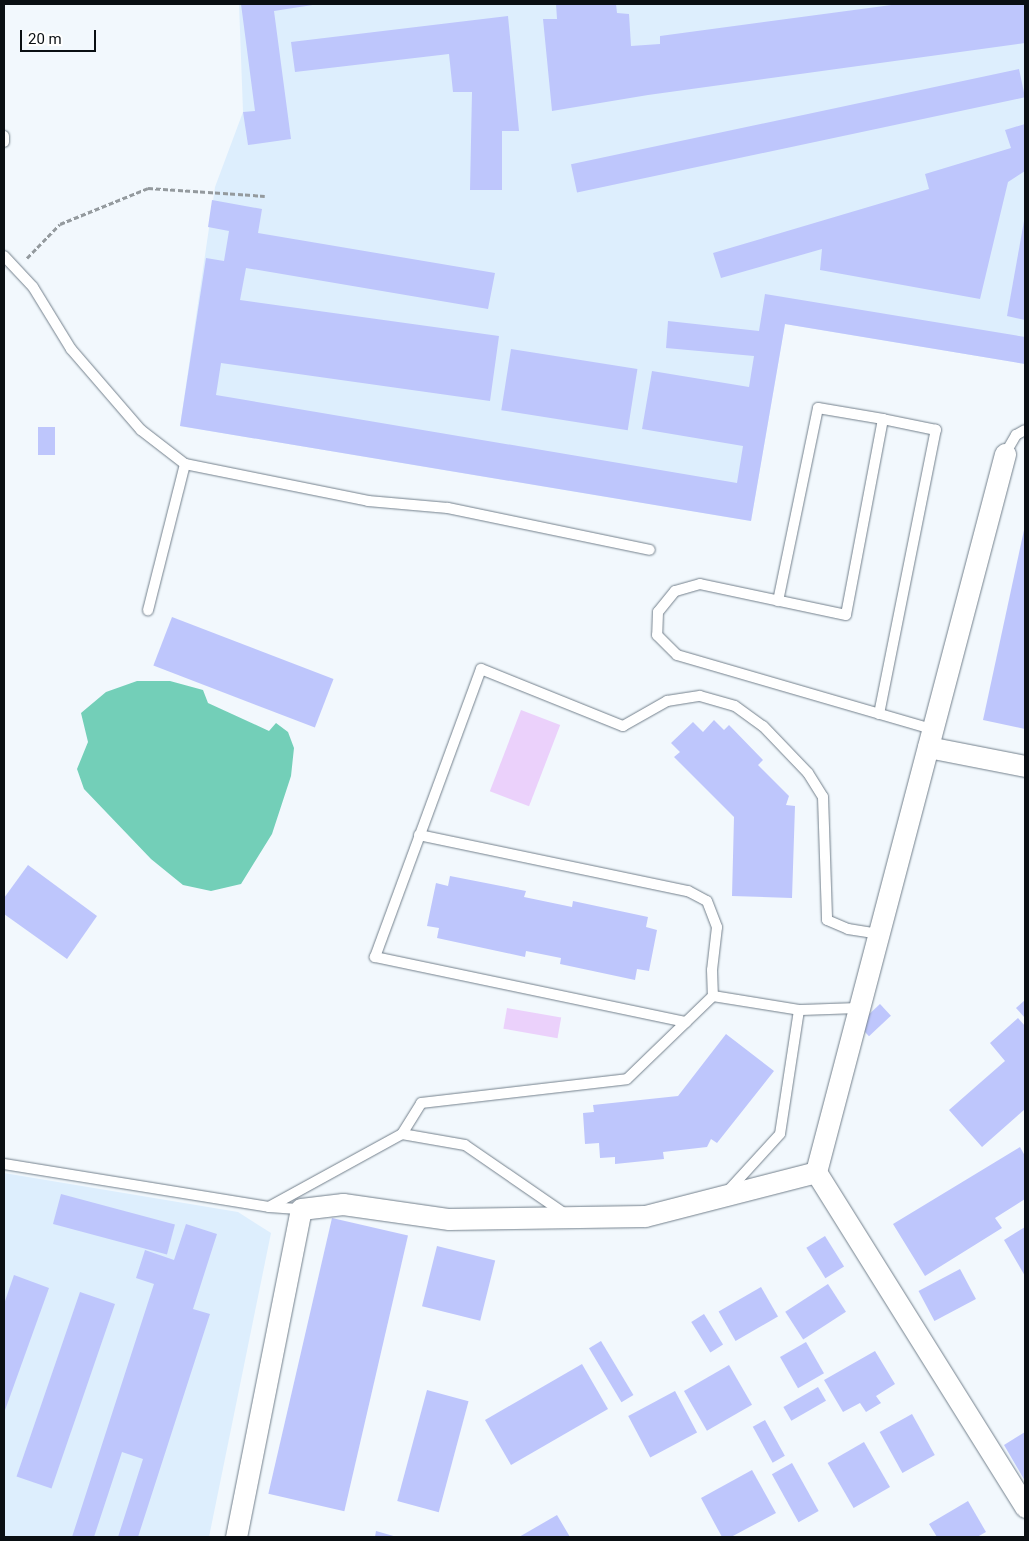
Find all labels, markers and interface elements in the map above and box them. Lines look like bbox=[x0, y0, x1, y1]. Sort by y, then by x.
scale bar bbox=[22, 20, 99, 52]
text: 20 m bbox=[28, 30, 62, 48]

